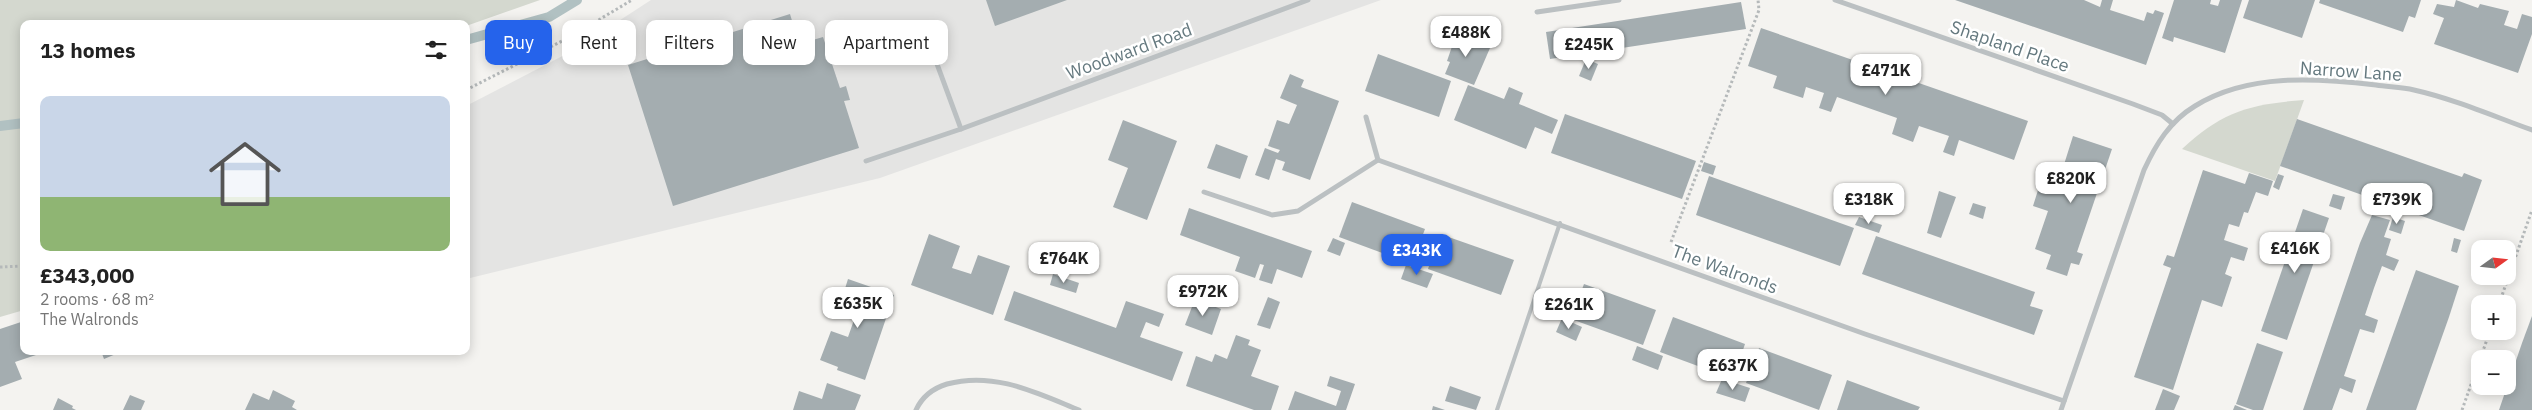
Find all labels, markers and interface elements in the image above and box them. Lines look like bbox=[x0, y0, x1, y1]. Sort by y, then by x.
pin: £488K bbox=[1431, 15, 1501, 58]
street label: Shapland Place bbox=[1947, 15, 2073, 77]
street label: Woodward Road bbox=[1063, 18, 1195, 84]
chip: Buy bbox=[485, 20, 552, 65]
chip: Rent bbox=[562, 20, 636, 65]
chip: Filters bbox=[646, 20, 733, 65]
chip: New bbox=[743, 20, 815, 65]
chip: Apartment bbox=[825, 20, 948, 65]
text: £488K bbox=[1441, 22, 1491, 42]
pin: £245K bbox=[1554, 28, 1624, 70]
text: £245K bbox=[1564, 34, 1614, 54]
text: 13 homes bbox=[40, 36, 136, 64]
icon: filters bbox=[422, 36, 450, 64]
pin: £471K bbox=[1851, 54, 1921, 96]
street label: Narrow Lane bbox=[2299, 56, 2403, 86]
text: £471K bbox=[1861, 60, 1911, 80]
icon: home bbox=[200, 129, 290, 219]
pin: £820K bbox=[2036, 162, 2106, 204]
text: £820K bbox=[2046, 168, 2096, 188]
pin: £318K bbox=[1834, 182, 1904, 225]
pin: £739K bbox=[2362, 182, 2432, 225]
text: £318K bbox=[1844, 189, 1894, 209]
text: £739K bbox=[2372, 189, 2422, 209]
pin: £416K bbox=[2260, 232, 2330, 274]
pin: £343K bbox=[1382, 234, 1452, 276]
text: £416K bbox=[2270, 238, 2320, 258]
street label: The Walronds bbox=[1669, 239, 1781, 299]
text: £343K bbox=[1392, 240, 1442, 260]
north arrow bbox=[2471, 240, 2516, 285]
map controls bbox=[2471, 240, 2516, 395]
pin: £764K bbox=[1029, 242, 1099, 284]
text: £764K bbox=[1039, 248, 1089, 268]
text: £343,000 bbox=[40, 261, 134, 289]
pin: £972K bbox=[1168, 274, 1238, 317]
text: £972K bbox=[1178, 281, 1228, 301]
pin: £635K bbox=[823, 286, 893, 329]
pin: £261K bbox=[1534, 288, 1604, 330]
text: 2 rooms · 68 m² bbox=[40, 289, 154, 309]
text: £635K bbox=[833, 293, 883, 313]
text: £261K bbox=[1544, 294, 1594, 314]
button: + bbox=[2471, 295, 2516, 340]
text: The Walronds bbox=[40, 309, 139, 329]
pin: £637K bbox=[1698, 348, 1768, 391]
button: − bbox=[2471, 350, 2516, 395]
text: £637K bbox=[1708, 355, 1758, 375]

